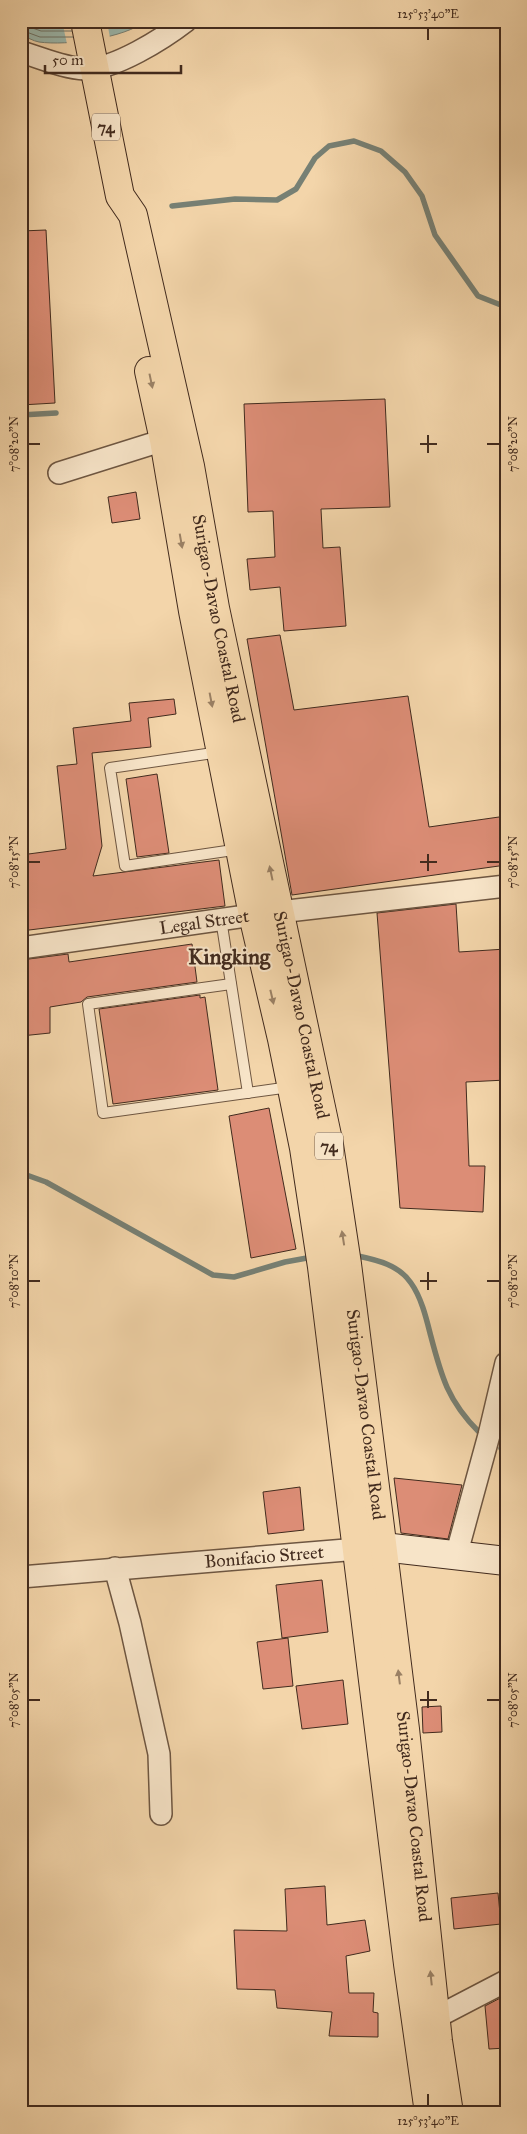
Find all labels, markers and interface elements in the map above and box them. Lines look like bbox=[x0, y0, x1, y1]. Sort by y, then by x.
text: 125°53'40"E bbox=[397, 7, 459, 21]
scale bar bbox=[45, 42, 181, 74]
text: 50 m bbox=[52, 51, 84, 69]
road number: 74 bbox=[92, 114, 120, 140]
one-way arrow bbox=[147, 373, 155, 389]
text: 7°08'20"N bbox=[7, 416, 21, 472]
text: 7°08'20"N bbox=[506, 416, 520, 472]
street label: Surigao-Davao Coastal Road bbox=[188, 512, 250, 725]
one-way arrow bbox=[177, 533, 185, 549]
one-way arrow bbox=[207, 693, 215, 709]
text: 7°08'15"N bbox=[7, 835, 21, 889]
text: 7°08'15"N bbox=[506, 835, 520, 889]
one-way arrow bbox=[267, 864, 275, 880]
street label: Legal Street bbox=[158, 905, 251, 939]
street label: Surigao-Davao Coastal Road bbox=[269, 909, 334, 1121]
district label: Kingking bbox=[188, 943, 271, 970]
one-way arrow bbox=[268, 989, 276, 1004]
road number: 74 bbox=[315, 1132, 343, 1160]
one-way arrow bbox=[339, 1230, 347, 1246]
text: 7°08'10"N bbox=[7, 1254, 21, 1308]
text: 7°08'10"N bbox=[506, 1254, 520, 1308]
street label: Surigao-Davao Coastal Road bbox=[342, 1308, 390, 1521]
street label: Bonifacio Street bbox=[204, 1541, 325, 1573]
one-way arrow bbox=[395, 1669, 403, 1685]
text: 7°08'05"N bbox=[7, 1672, 21, 1728]
text: 7°08'05"N bbox=[506, 1672, 520, 1728]
street label: Surigao-Davao Coastal Road bbox=[392, 1710, 436, 1923]
one-way arrow bbox=[427, 1969, 435, 1985]
text: 125°53'40"E bbox=[397, 2114, 459, 2128]

